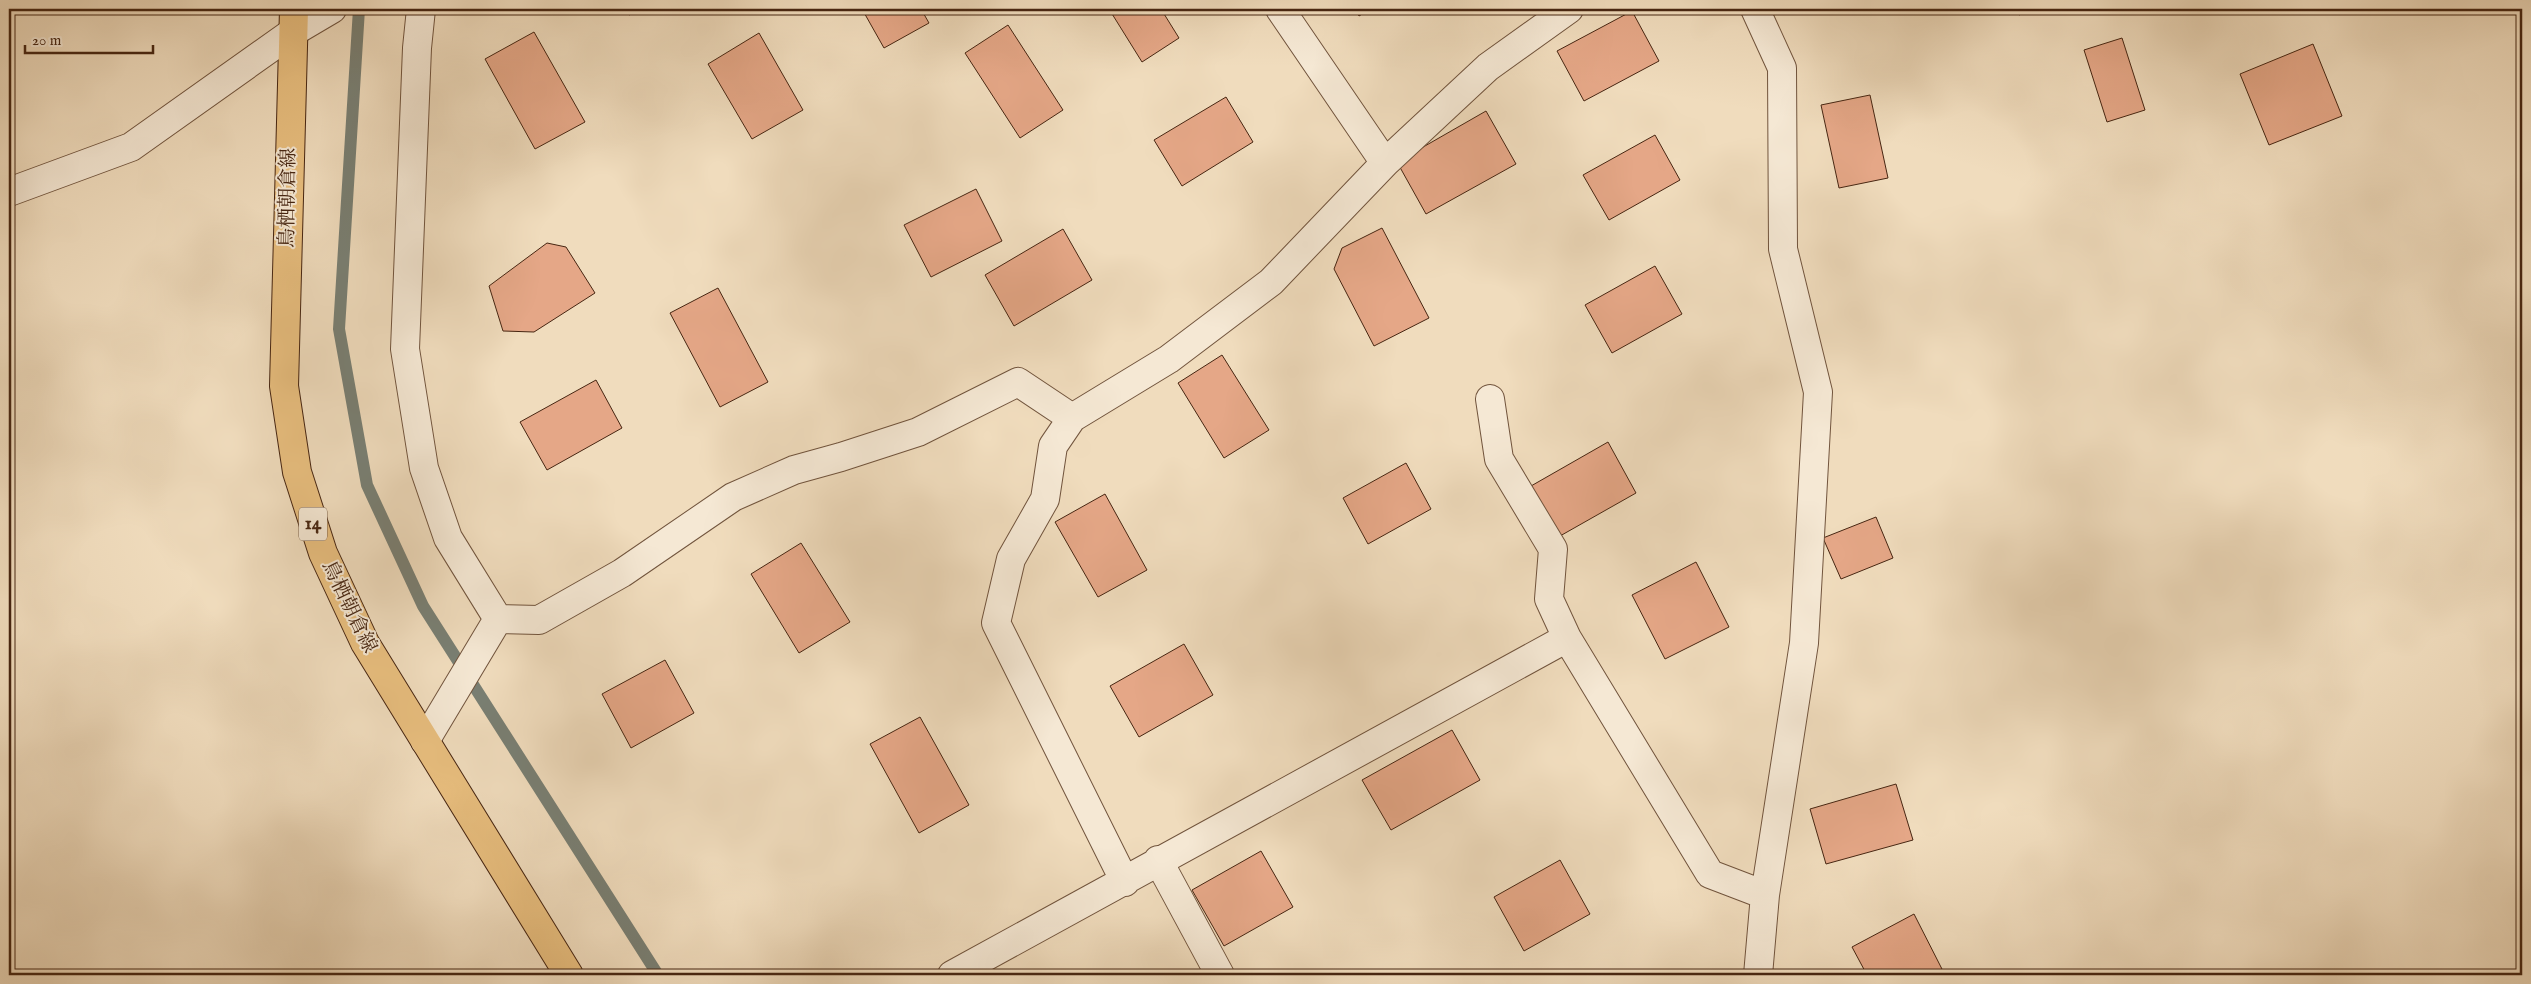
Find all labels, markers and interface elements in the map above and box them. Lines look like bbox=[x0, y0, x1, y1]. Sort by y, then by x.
scale bar bbox=[25, 22, 152, 54]
text: 20 m bbox=[32, 31, 62, 50]
street label: 鳥栖朝倉線 bbox=[275, 148, 301, 248]
road number: 14 bbox=[299, 508, 327, 540]
street label: 鳥栖朝倉線 bbox=[316, 557, 382, 657]

